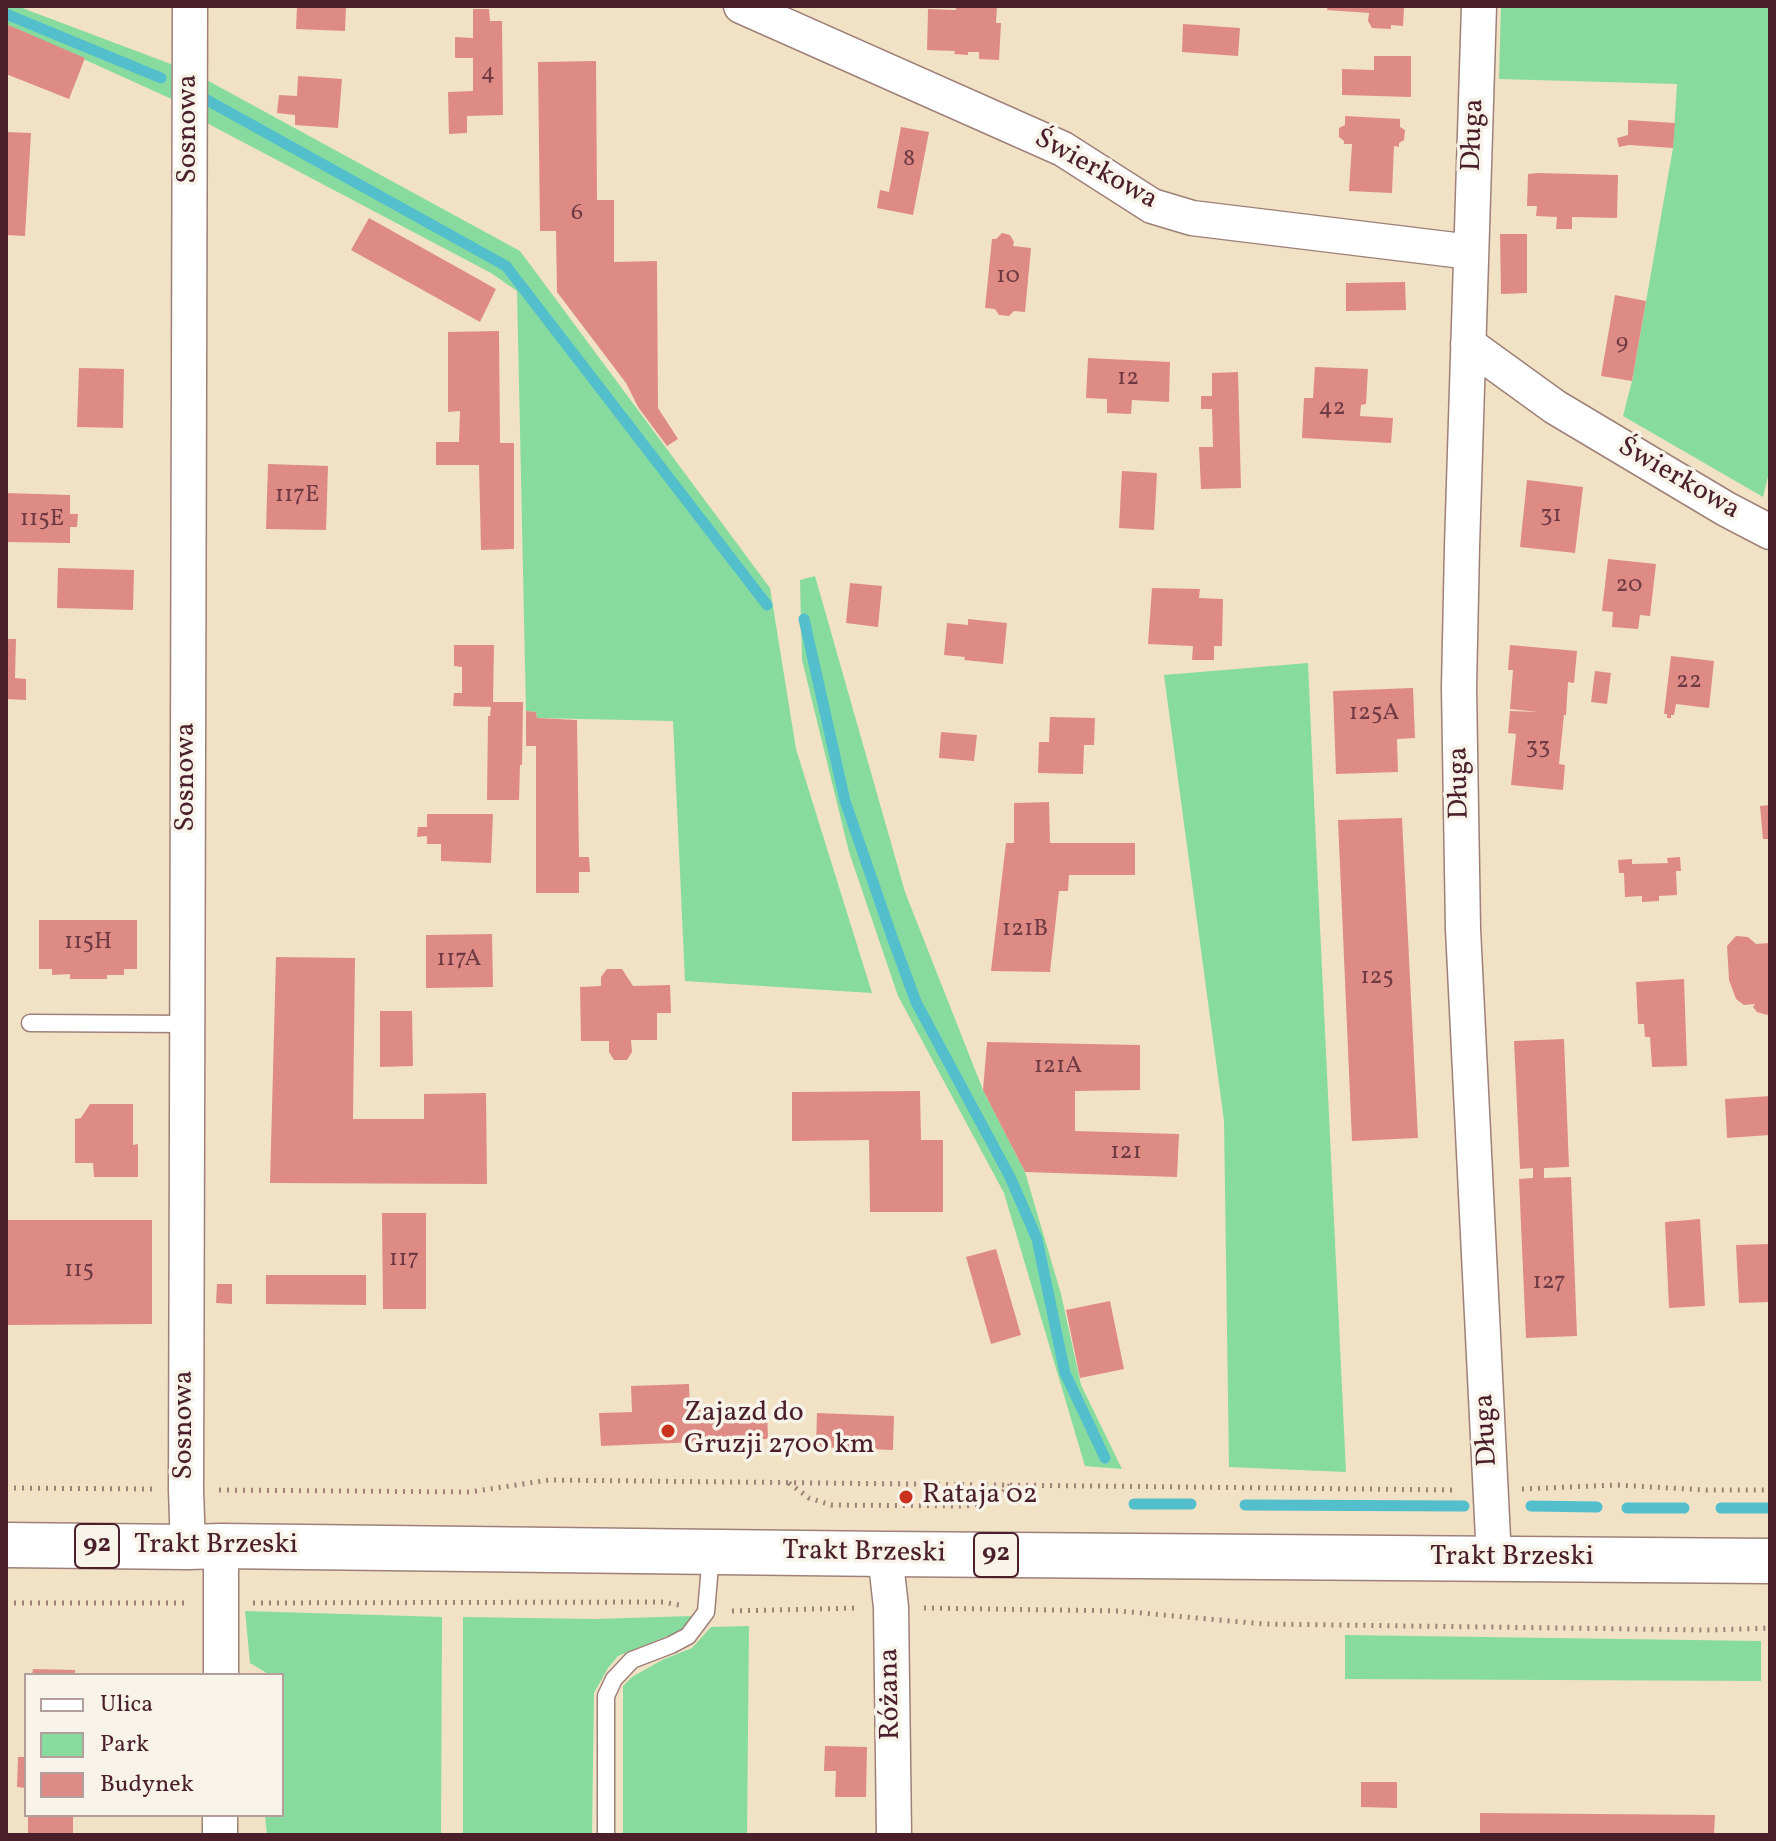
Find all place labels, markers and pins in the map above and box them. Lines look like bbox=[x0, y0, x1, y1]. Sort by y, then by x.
place label: Zajazd do Gruzji 2700 km bbox=[684, 1398, 875, 1464]
marker: Zajazd do Gruzji 2700 km bbox=[659, 1422, 677, 1440]
place label: Rataja 02 bbox=[922, 1480, 1038, 1514]
marker: Rataja 02 bbox=[897, 1488, 915, 1506]

